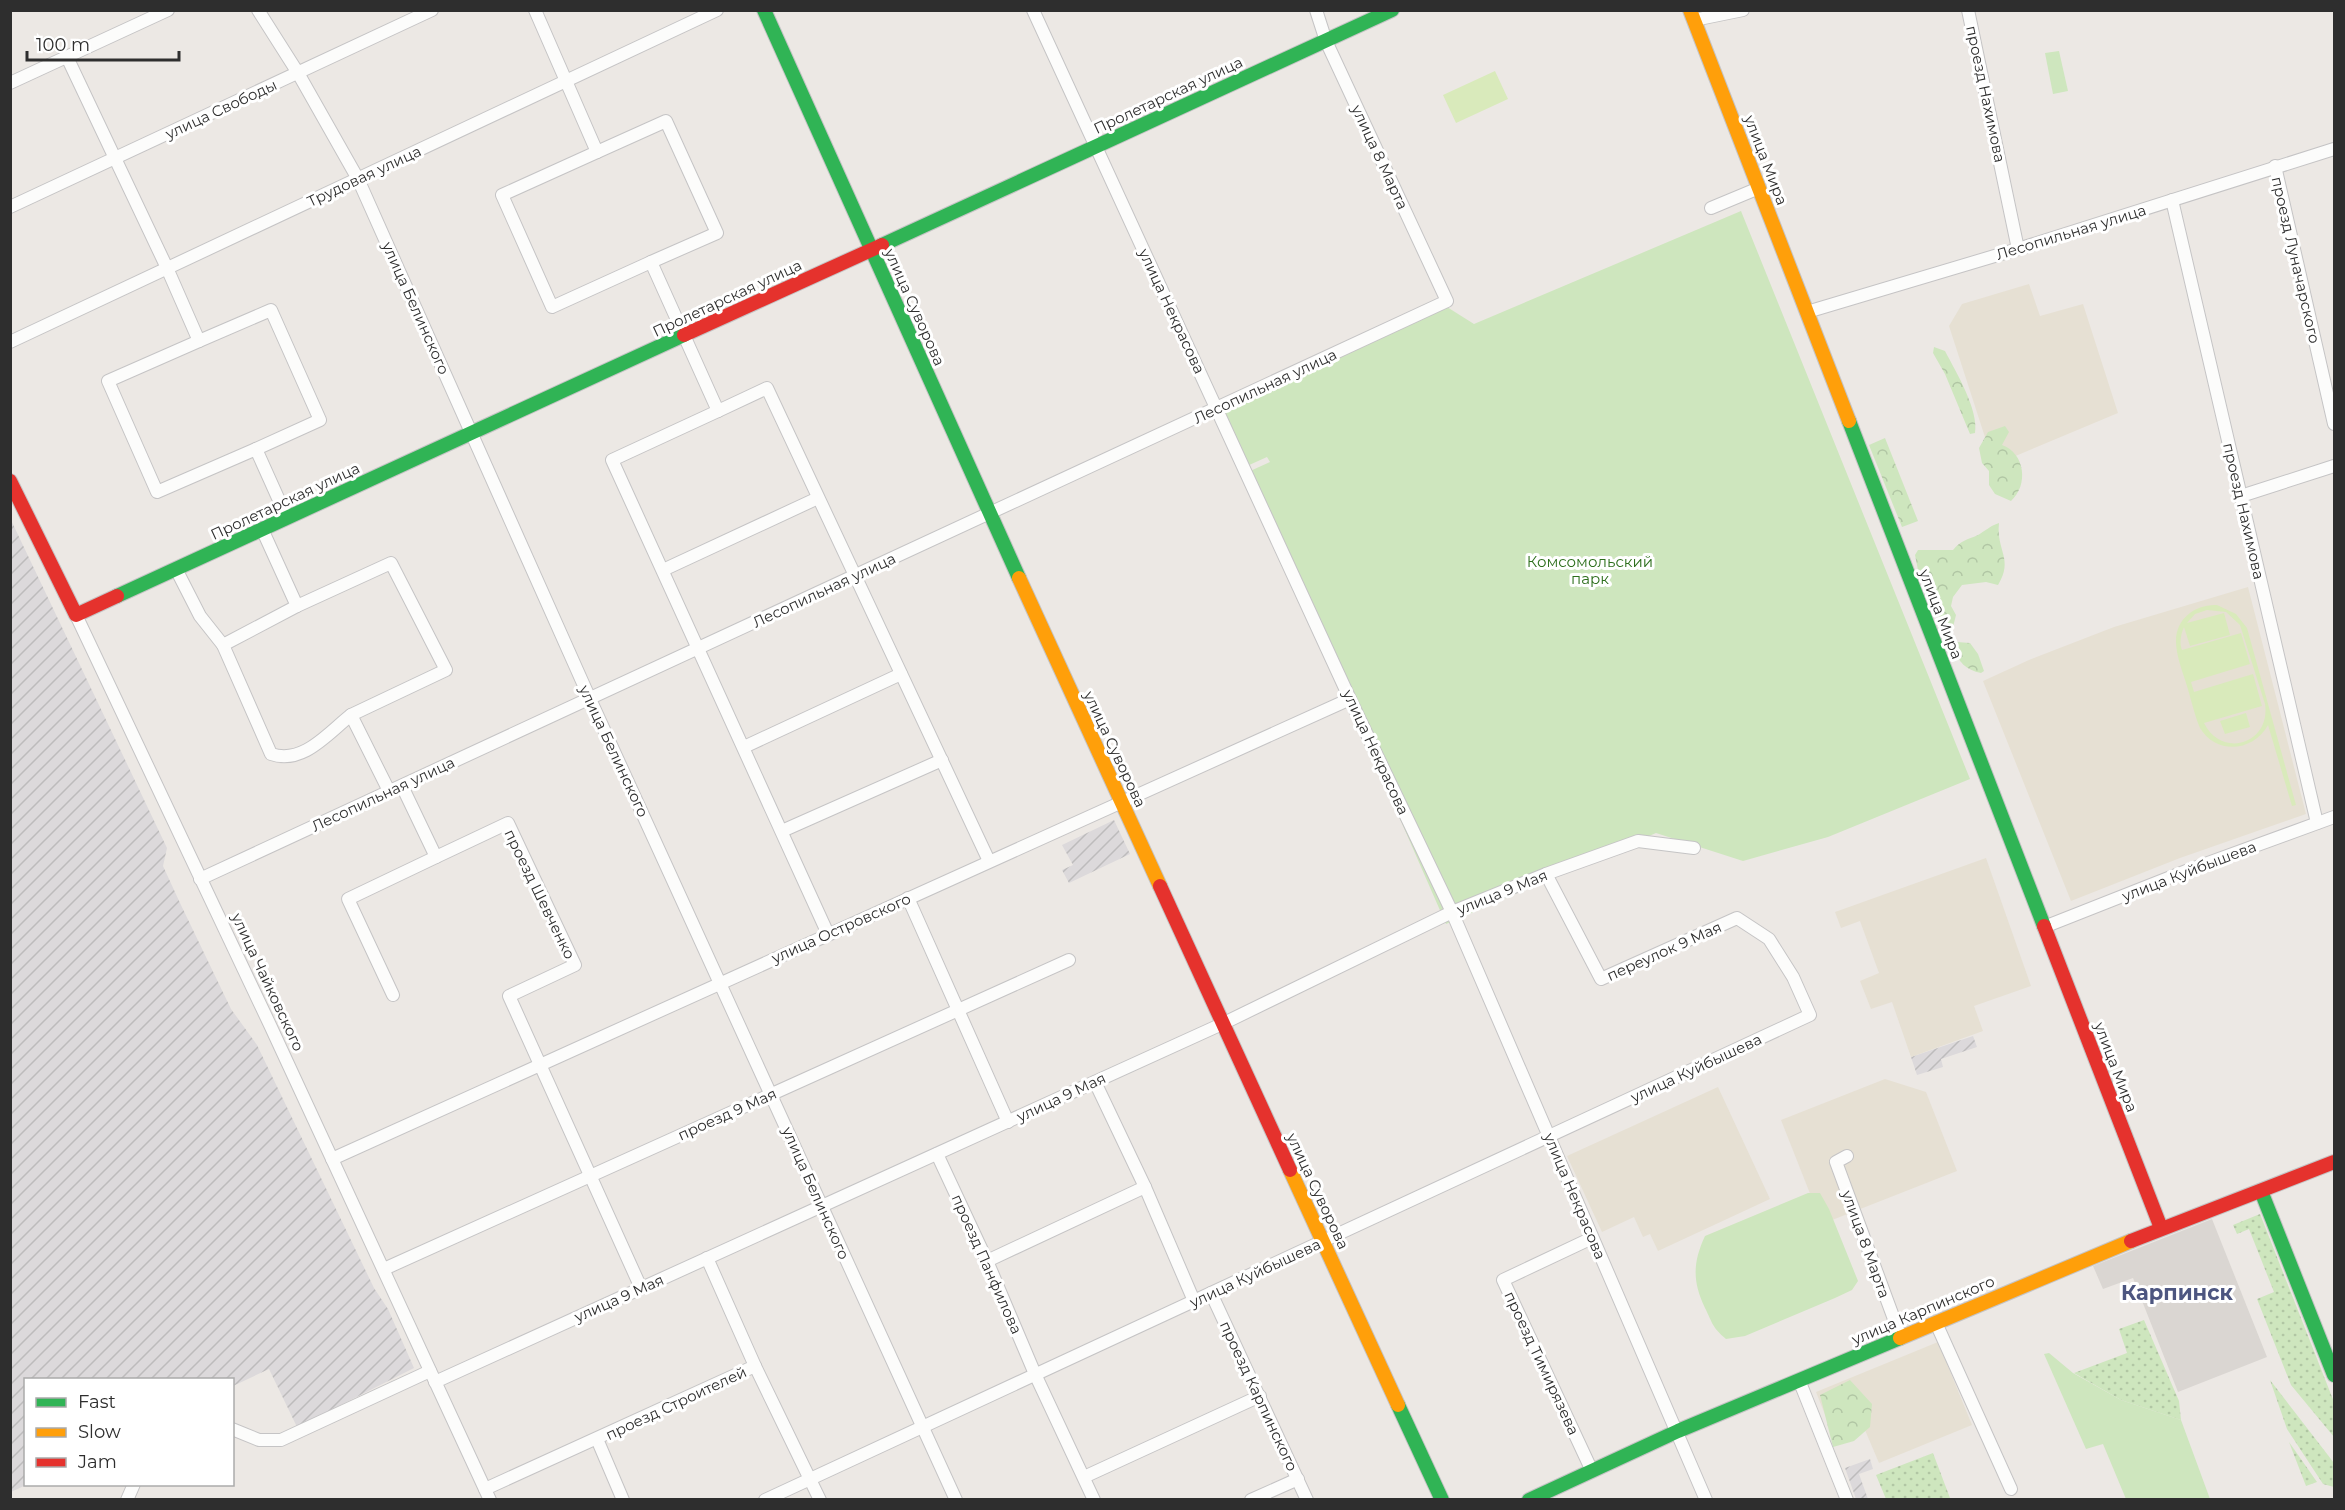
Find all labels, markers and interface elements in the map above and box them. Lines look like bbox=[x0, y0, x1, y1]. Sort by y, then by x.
scale bar bbox=[27, 24, 178, 62]
street label: проезд Нахимова bbox=[1962, 24, 2010, 164]
text: 100 m bbox=[36, 34, 90, 56]
street label: Пролетарская улица bbox=[1090, 52, 1246, 138]
street label: улица Свободы bbox=[161, 75, 280, 144]
street label: улица 8 Марта bbox=[1347, 101, 1413, 212]
street label: улица Мира bbox=[1740, 112, 1792, 208]
street label: Трудовая улица bbox=[304, 141, 424, 211]
street label: проезд Луначарского bbox=[2268, 175, 2324, 345]
street label: Лесопильная улица bbox=[1994, 200, 2148, 264]
street label: улица Белинского bbox=[378, 238, 454, 377]
street label: улица Суворова bbox=[880, 245, 949, 369]
street label: улица Некрасова bbox=[1134, 245, 1209, 377]
street label: Пролетарская улица bbox=[649, 255, 805, 341]
street label: Лесопильная улица bbox=[1190, 344, 1340, 428]
street label: проезд Нахимова bbox=[2219, 441, 2269, 581]
street label: Пролетарская улица bbox=[207, 458, 363, 544]
street label: Лесопильная улица bbox=[749, 548, 899, 632]
park label: Комсомольский парк bbox=[1527, 552, 1653, 588]
street label: улица Мира bbox=[1915, 566, 1967, 662]
street label: улица Белинского bbox=[575, 681, 653, 820]
street label: улица Некрасова bbox=[1338, 686, 1413, 818]
street label: улица Суворова bbox=[1079, 687, 1150, 810]
street label: Лесопильная улица bbox=[308, 752, 458, 836]
street label: проезд Шевченко bbox=[500, 826, 580, 962]
street label: улица Куйбышева bbox=[2118, 837, 2259, 906]
street label: улица 9 Мая bbox=[1453, 865, 1550, 919]
street label: улица Островского bbox=[767, 889, 914, 968]
street label: улица Чайковского bbox=[227, 909, 308, 1054]
street label: переулок 9 Мая bbox=[1604, 917, 1724, 985]
street label: улица Мира bbox=[2090, 1019, 2142, 1115]
street label: улица Куйбышева bbox=[1627, 1029, 1765, 1107]
street label: улица 9 Мая bbox=[1013, 1068, 1109, 1126]
street label: проезд 9 Мая bbox=[675, 1084, 779, 1144]
street label: улица Белинского bbox=[778, 1123, 854, 1262]
street label: улица Суворова bbox=[1282, 1129, 1353, 1252]
street label: улица Некрасова bbox=[1539, 1129, 1610, 1262]
street label: улица 8 Марта bbox=[1837, 1187, 1894, 1300]
street label: проезд Панфилова bbox=[948, 1191, 1026, 1337]
street label: улица Куйбышева bbox=[1186, 1234, 1324, 1312]
street label: улица 9 Мая bbox=[570, 1270, 667, 1327]
street label: улица Карпинского bbox=[1848, 1271, 1997, 1349]
district label: Карпинск bbox=[2121, 1280, 2234, 1305]
street label: проезд Тимирязева bbox=[1500, 1288, 1584, 1438]
street label: проезд Карпинского bbox=[1216, 1318, 1302, 1474]
street label: проезд Строителей bbox=[602, 1362, 750, 1444]
legend bbox=[24, 1378, 234, 1486]
text: Fast bbox=[78, 1391, 116, 1413]
text: Slow bbox=[78, 1421, 121, 1443]
text: Jam bbox=[77, 1451, 117, 1473]

